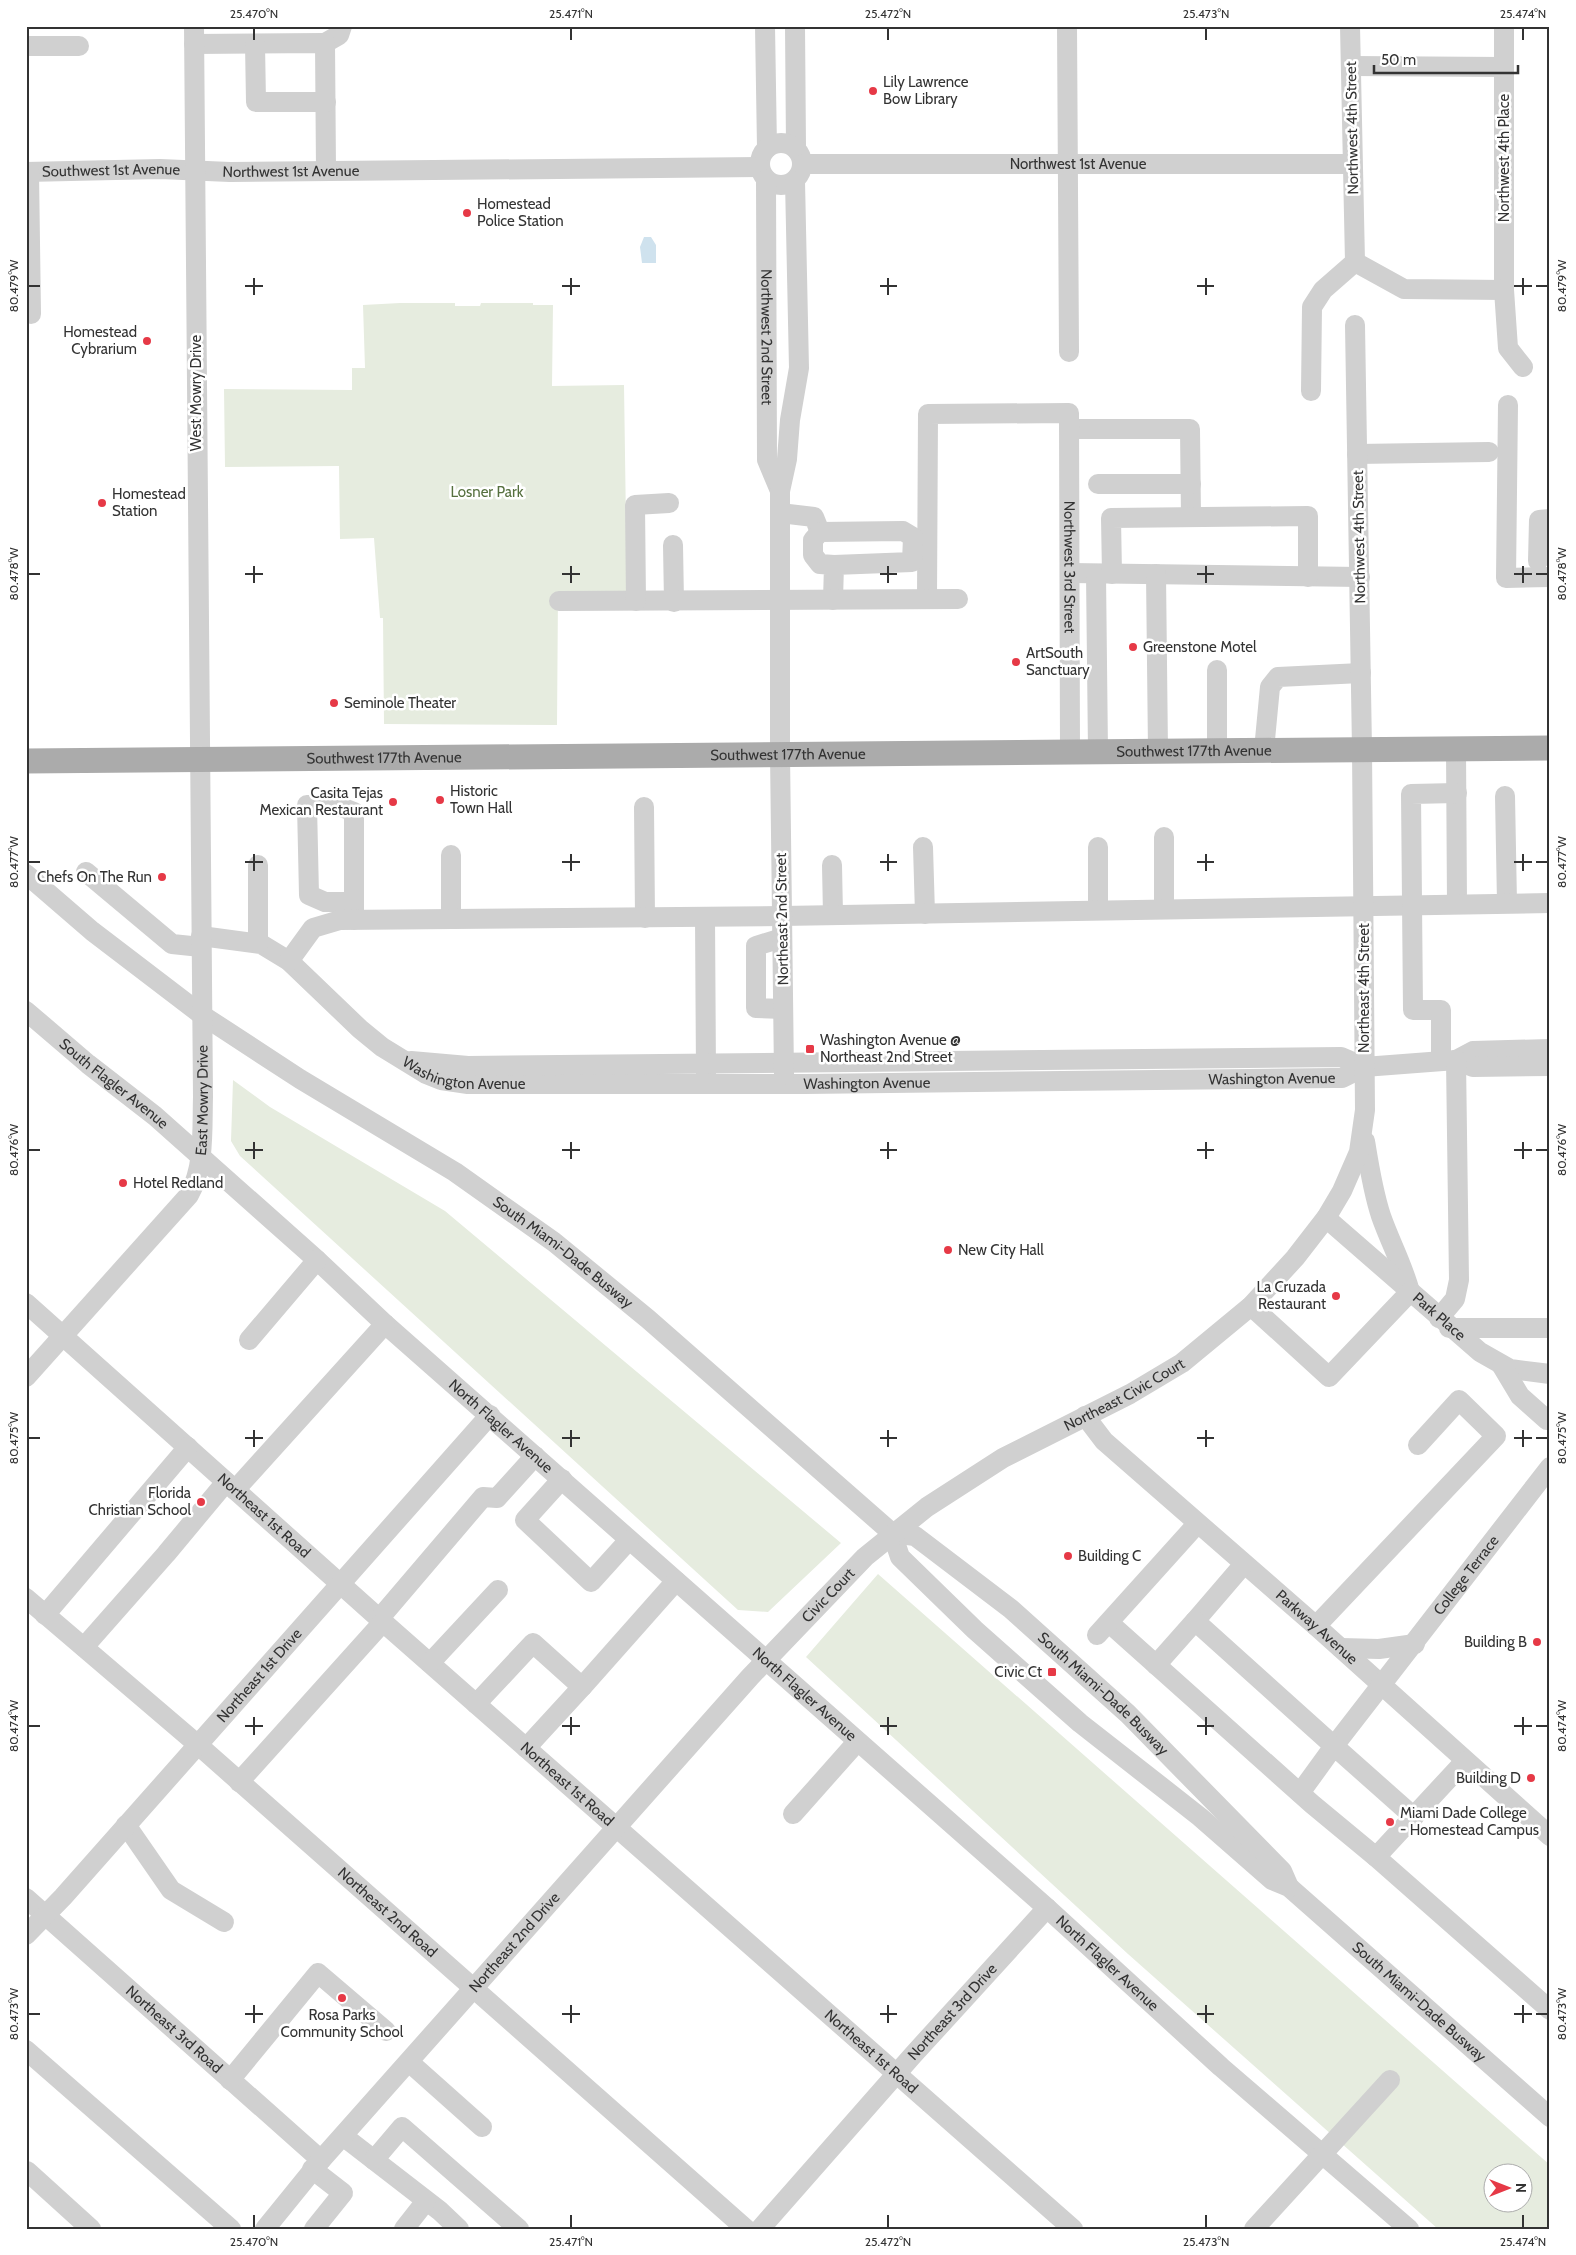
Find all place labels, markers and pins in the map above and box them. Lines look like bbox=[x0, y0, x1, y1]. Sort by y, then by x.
place label: Lily Lawrence Bow Library bbox=[883, 73, 969, 108]
marker: Lily Lawrence Bow Library bbox=[867, 85, 879, 97]
place label: Homestead Police Station bbox=[477, 195, 564, 230]
marker: Homestead Police Station bbox=[461, 207, 473, 219]
place label: Homestead Cybrarium bbox=[63, 323, 137, 358]
marker: Homestead Cybrarium bbox=[141, 335, 153, 347]
place label: Homestead Station bbox=[112, 485, 186, 520]
marker: Homestead Station bbox=[96, 497, 108, 509]
place label: Greenstone Motel bbox=[1143, 638, 1257, 656]
marker: Greenstone Motel bbox=[1127, 641, 1139, 653]
place label: ArtSouth Sanctuary bbox=[1026, 644, 1090, 679]
marker: ArtSouth Sanctuary bbox=[1010, 656, 1022, 668]
place label: Seminole Theater bbox=[344, 694, 456, 712]
marker: Seminole Theater bbox=[328, 697, 340, 709]
place label: Historic Town Hall bbox=[450, 782, 513, 817]
place label: Casita Tejas Mexican Restaurant bbox=[259, 784, 383, 819]
marker: Historic Town Hall bbox=[434, 794, 446, 806]
marker: Casita Tejas Mexican Restaurant bbox=[387, 796, 399, 808]
place label: Chefs On The Run bbox=[37, 868, 152, 886]
marker: Chefs On The Run bbox=[156, 871, 168, 883]
place label: Washington Avenue @ Northeast 2nd Street bbox=[820, 1031, 961, 1066]
marker: Washington Avenue @ Northeast 2nd Street bbox=[804, 1043, 816, 1055]
place label: Hotel Redland bbox=[133, 1174, 223, 1192]
marker: Hotel Redland bbox=[117, 1177, 129, 1189]
place label: New City Hall bbox=[958, 1241, 1044, 1259]
marker: New City Hall bbox=[942, 1244, 954, 1256]
place label: La Cruzada Restaurant bbox=[1256, 1278, 1327, 1313]
marker: La Cruzada Restaurant bbox=[1330, 1290, 1342, 1302]
place label: Florida Christian School bbox=[89, 1484, 192, 1519]
marker: Florida Christian School bbox=[195, 1496, 207, 1508]
place label: Building C bbox=[1078, 1547, 1141, 1565]
marker: Building C bbox=[1062, 1550, 1074, 1562]
place label: Building B bbox=[1464, 1633, 1527, 1651]
marker: Building B bbox=[1531, 1636, 1543, 1648]
place label: Civic Ct bbox=[994, 1663, 1042, 1681]
marker: Civic Ct bbox=[1046, 1666, 1058, 1678]
place label: Building D bbox=[1456, 1769, 1521, 1787]
marker: Building D bbox=[1525, 1772, 1537, 1784]
place label: Miami Dade College - Homestead Campus bbox=[1400, 1804, 1539, 1839]
marker: Miami Dade College - Homestead Campus bbox=[1384, 1816, 1396, 1828]
marker: Rosa Parks Community School bbox=[336, 1992, 348, 2004]
place label: Rosa Parks Community School bbox=[281, 2006, 404, 2041]

